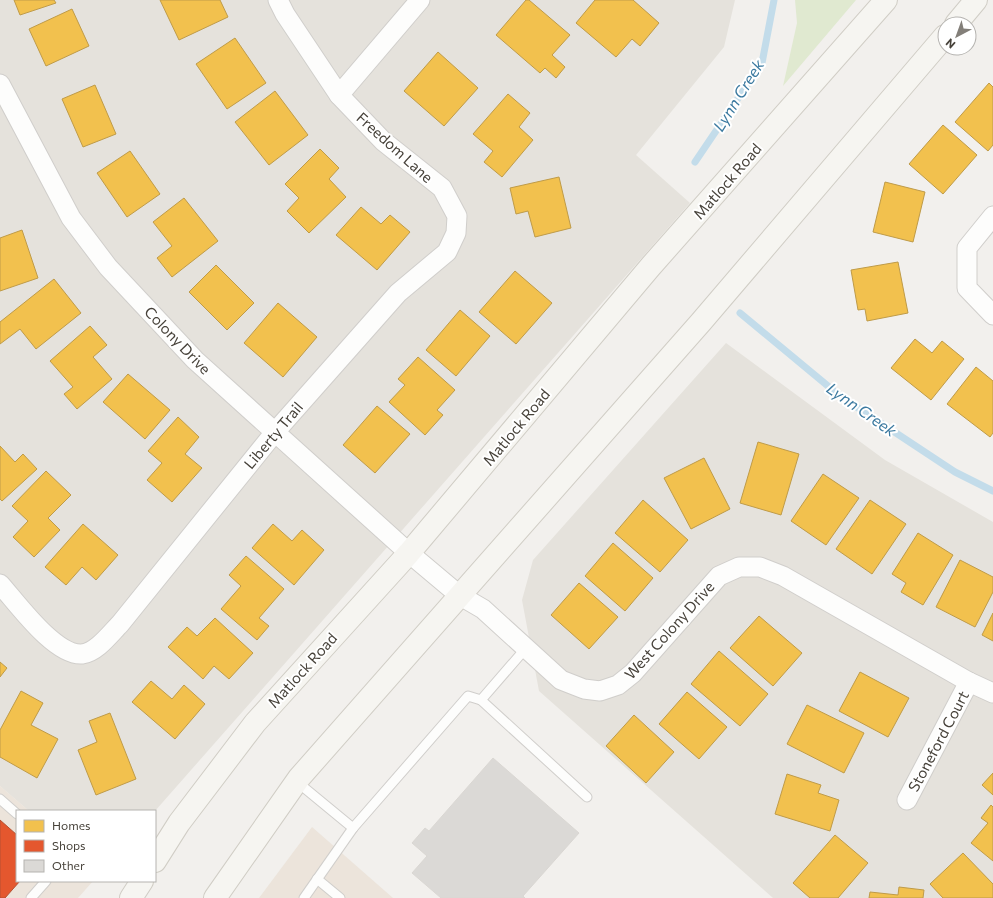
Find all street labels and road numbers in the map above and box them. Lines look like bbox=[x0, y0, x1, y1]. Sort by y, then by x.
street label: Freedom Lane bbox=[353, 108, 437, 186]
street label: Matlock Road bbox=[689, 139, 765, 223]
street label: Colony Drive bbox=[141, 302, 215, 378]
street label: Matlock Road bbox=[479, 385, 553, 469]
street label: Liberty Trail bbox=[240, 398, 306, 472]
street label: West Colony Drive bbox=[620, 577, 718, 683]
street label: Matlock Road bbox=[264, 629, 340, 711]
street label: Stoneford Court bbox=[904, 688, 972, 794]

